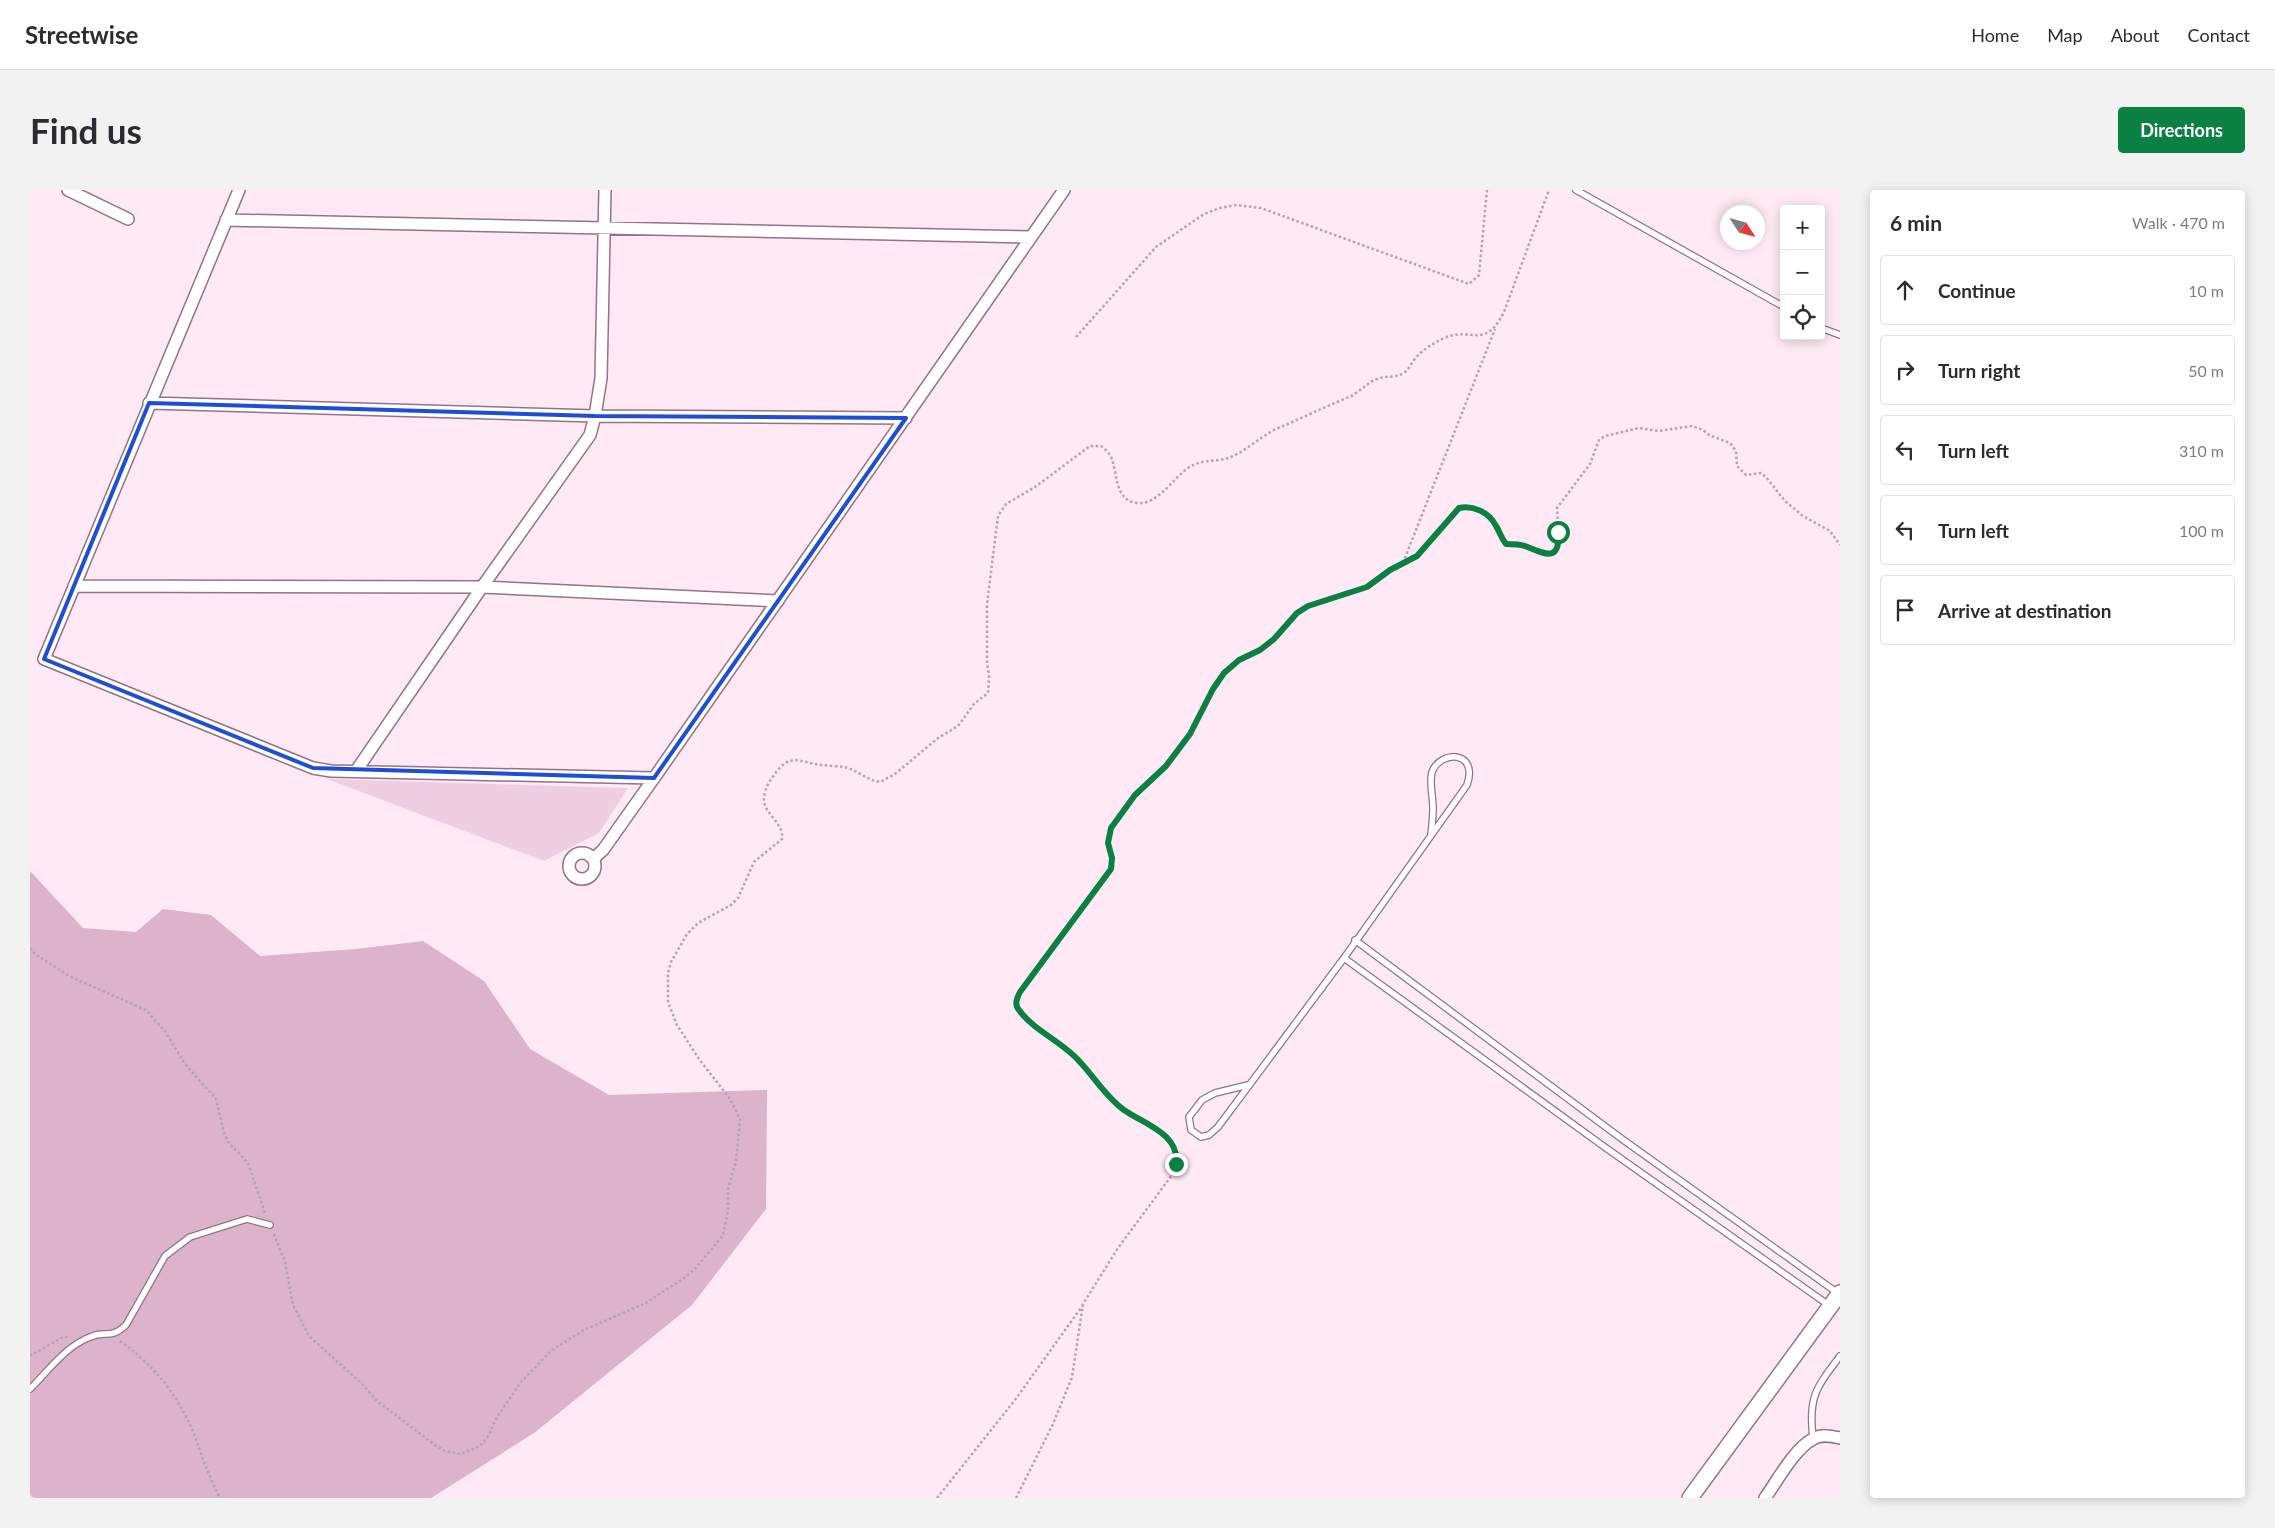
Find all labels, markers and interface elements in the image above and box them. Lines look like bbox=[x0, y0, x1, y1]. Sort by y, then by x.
text: Streetwise bbox=[25, 20, 138, 49]
text: Home bbox=[1971, 24, 2019, 46]
text: Map bbox=[2047, 24, 2083, 46]
text: About bbox=[2111, 24, 2160, 46]
text: Contact bbox=[2188, 24, 2250, 46]
button: Directions bbox=[2118, 107, 2245, 153]
text: Find us bbox=[30, 109, 142, 151]
north arrow bbox=[1720, 205, 1765, 250]
map controls bbox=[1780, 205, 1825, 340]
button: + bbox=[1780, 205, 1825, 250]
text: 6 min bbox=[1890, 210, 1942, 235]
text: Walk · 470 m bbox=[2132, 213, 2225, 232]
button: − bbox=[1780, 250, 1825, 295]
icon: ahead bbox=[1891, 276, 1919, 304]
text: Continue bbox=[1938, 279, 2016, 302]
text: 10 m bbox=[2188, 281, 2224, 300]
button: locate bbox=[1780, 295, 1825, 340]
icon: right bbox=[1891, 356, 1919, 384]
text: Turn right bbox=[1938, 359, 2020, 382]
text: 50 m bbox=[2188, 361, 2224, 380]
icon: left bbox=[1891, 436, 1919, 464]
text: Turn left bbox=[1938, 439, 2009, 462]
text: 310 m bbox=[2179, 441, 2224, 460]
icon: left bbox=[1891, 516, 1919, 544]
text: Turn left bbox=[1938, 519, 2009, 542]
route start bbox=[1547, 521, 1570, 544]
text: 100 m bbox=[2179, 521, 2224, 540]
icon: arrive bbox=[1891, 596, 1919, 624]
text: Arrive at destination bbox=[1938, 599, 2111, 622]
route end bbox=[1165, 1153, 1188, 1176]

